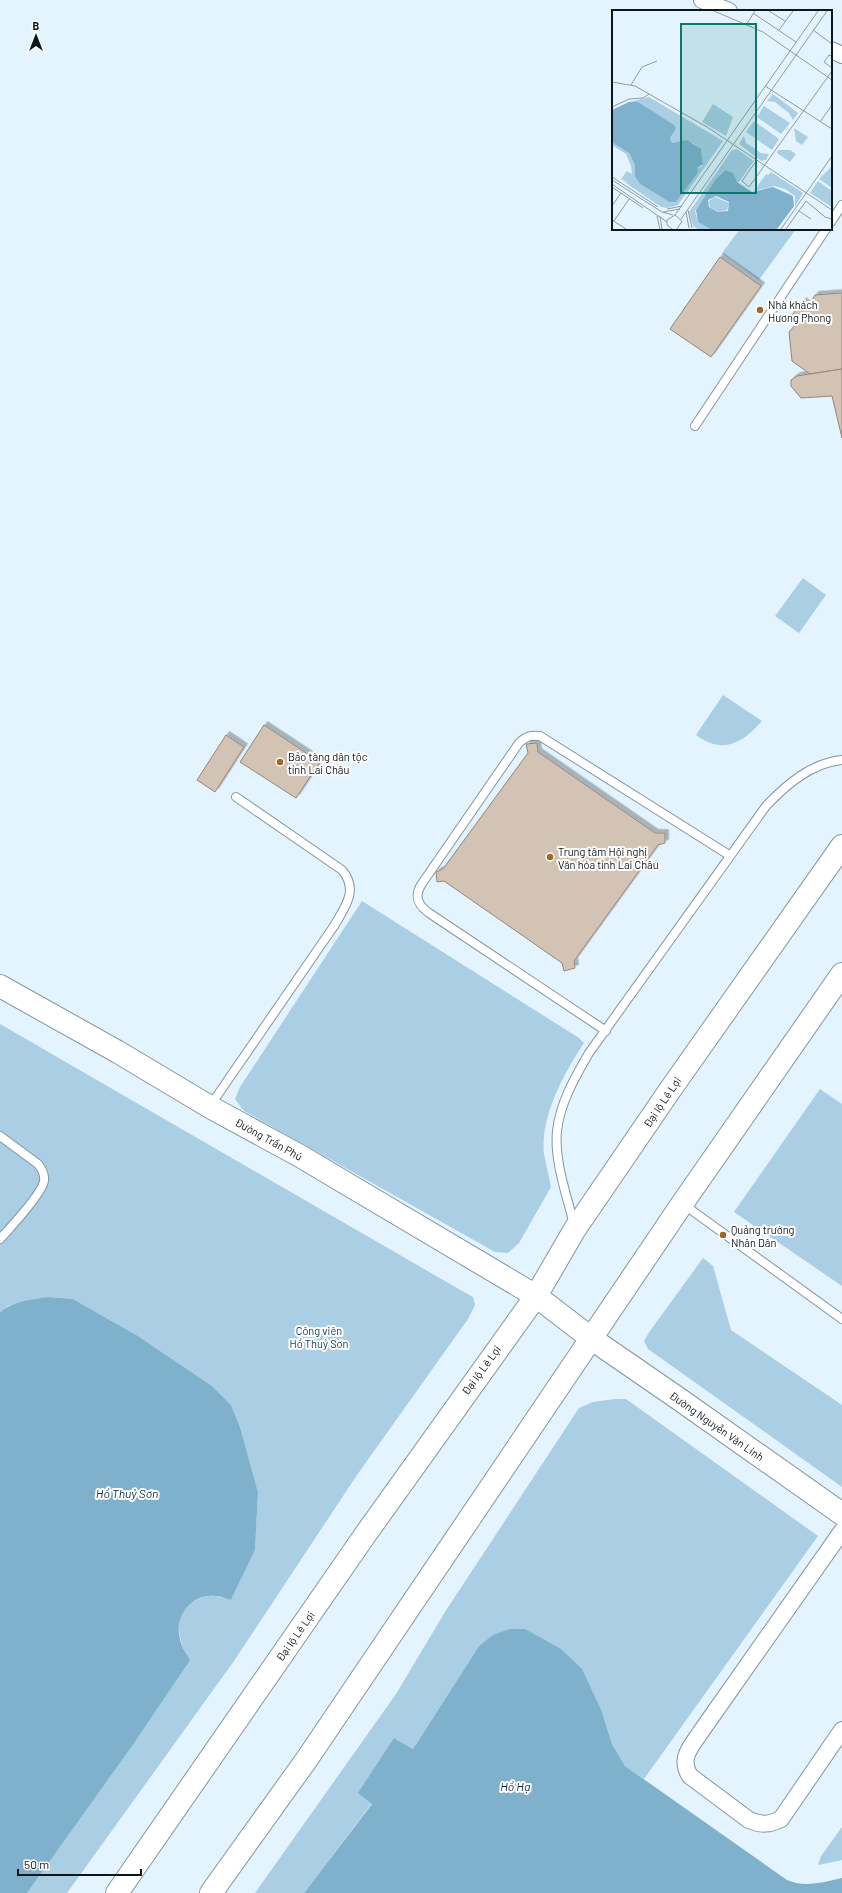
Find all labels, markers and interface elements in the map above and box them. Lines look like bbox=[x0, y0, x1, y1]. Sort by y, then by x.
inset map bbox=[612, 10, 832, 230]
north arrow bbox=[16, 16, 56, 56]
text: B bbox=[33, 19, 40, 32]
place label: Nhà khách Hương Phong bbox=[768, 298, 831, 324]
marker: Nhà khách Hương Phong bbox=[755, 305, 765, 315]
place label: Bảo tàng dân tộc tỉnh Lai Châu bbox=[288, 750, 368, 776]
marker: Bảo tàng dân tộc tỉnh Lai Châu bbox=[275, 757, 285, 767]
place label: Trung tâm Hội nghị Văn hóa tỉnh Lai Châu bbox=[558, 845, 659, 871]
marker: Trung tâm Hội nghị Văn hóa tỉnh Lai Châu bbox=[545, 852, 555, 862]
street label: Đại lộ Lê Lợi bbox=[640, 1074, 684, 1130]
street label: Đường Trần Phú bbox=[233, 1115, 305, 1163]
place label: Quảng trường Nhân Dân bbox=[731, 1223, 795, 1249]
marker: Quảng trường Nhân Dân bbox=[718, 1230, 728, 1240]
park label: Công viên Hồ Thuỷ Sơn bbox=[290, 1324, 349, 1350]
street label: Đại lộ Lê Lợi bbox=[459, 1343, 503, 1397]
street label: Đường Nguyễn Văn Linh bbox=[667, 1389, 767, 1463]
water label: Hồ Thuỷ Sơn bbox=[96, 1486, 158, 1500]
street label: Đại lộ Lê Lợi bbox=[273, 1608, 317, 1663]
water label: Hồ Hạ bbox=[500, 1779, 530, 1793]
scale bar bbox=[18, 1851, 141, 1877]
text: 50 m bbox=[24, 1857, 49, 1871]

